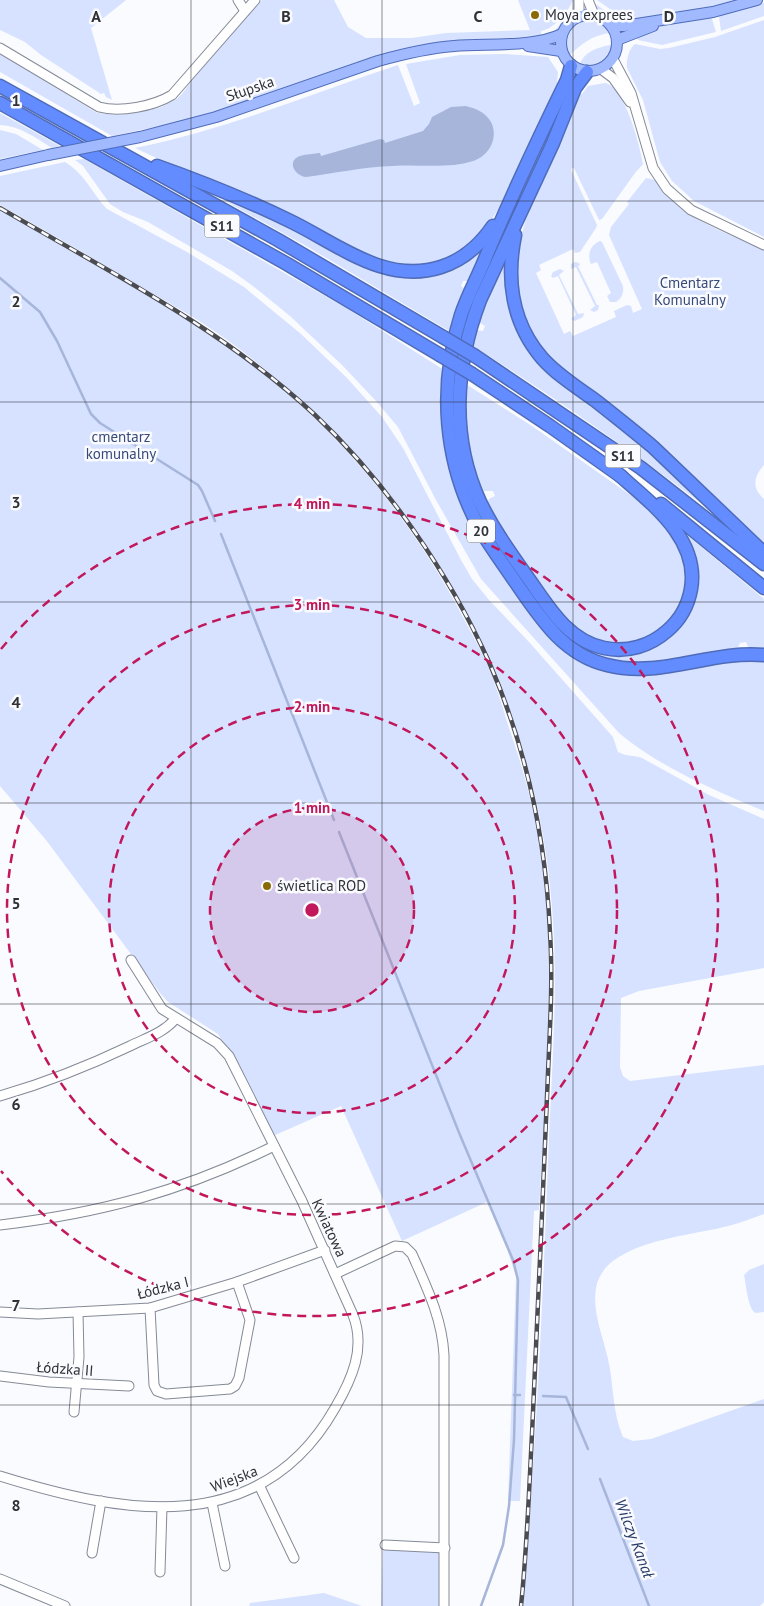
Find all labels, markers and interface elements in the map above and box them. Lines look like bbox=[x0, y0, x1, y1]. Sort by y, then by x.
place label: Moya exprees bbox=[545, 5, 633, 24]
text: A bbox=[91, 6, 101, 26]
text: B bbox=[281, 6, 291, 26]
text: C bbox=[474, 6, 483, 26]
text: D bbox=[664, 6, 674, 26]
marker: Moya exprees bbox=[529, 9, 541, 21]
street label: Słupska bbox=[223, 71, 276, 106]
text: 1 bbox=[11, 90, 21, 110]
road number: S11 bbox=[204, 215, 240, 238]
park label: Cmentarz Komunalny bbox=[654, 273, 726, 309]
text: 2 bbox=[11, 291, 21, 311]
park label: cmentarz komunalny bbox=[86, 427, 156, 463]
road number: S11 bbox=[606, 444, 640, 468]
text: 3 bbox=[11, 492, 21, 512]
text: 4 min bbox=[294, 494, 330, 513]
road number: 20 bbox=[467, 520, 495, 542]
text: 3 min bbox=[294, 595, 330, 614]
text: 4 bbox=[11, 692, 21, 712]
text: 2 min bbox=[294, 697, 330, 716]
text: 1 min bbox=[294, 798, 330, 817]
place label: świetlica ROD bbox=[277, 876, 366, 895]
marker: świetlica ROD bbox=[261, 880, 273, 892]
text: 5 bbox=[11, 893, 21, 913]
centre of rings bbox=[303, 901, 321, 919]
text: 6 bbox=[11, 1094, 21, 1114]
street label: Kwiatowa bbox=[308, 1196, 351, 1260]
street label: Łódzka I bbox=[135, 1272, 191, 1303]
text: 7 bbox=[11, 1295, 21, 1315]
street label: Łódzka II bbox=[36, 1357, 94, 1380]
street label: Wiejska bbox=[208, 1461, 260, 1496]
text: 8 bbox=[11, 1495, 21, 1515]
water label: Wilczy Kanał bbox=[611, 1496, 659, 1581]

